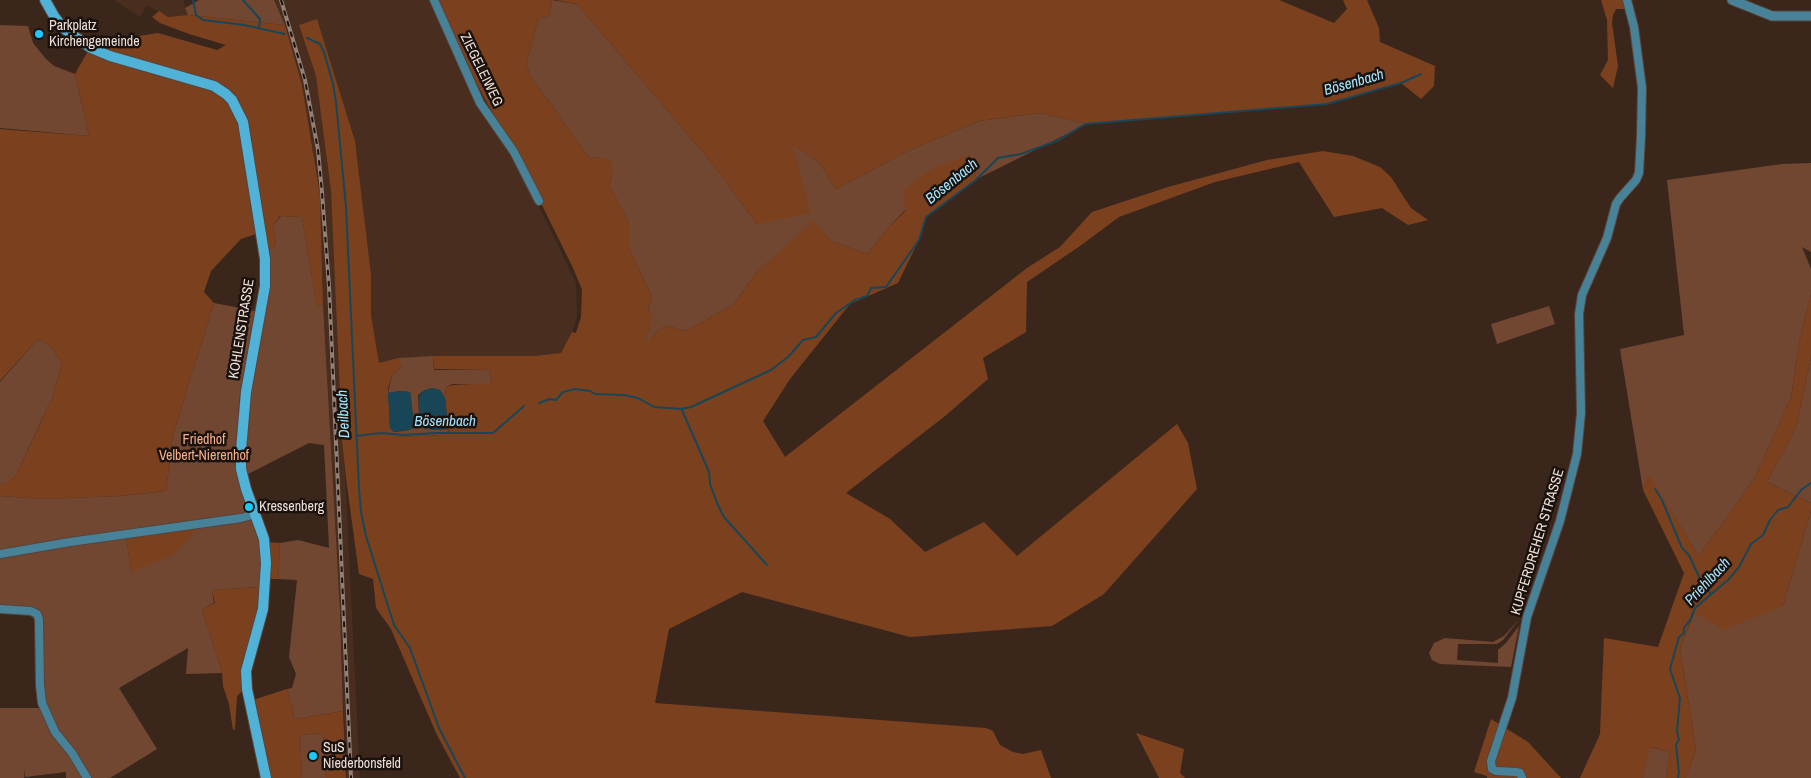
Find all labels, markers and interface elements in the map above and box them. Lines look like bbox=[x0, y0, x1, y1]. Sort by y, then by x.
place label: Parkplatz Kirchengemeinde bbox=[49, 18, 140, 50]
marker: Parkplatz Kirchengemeinde bbox=[33, 28, 45, 40]
street label: ZIEGELEIWEG bbox=[456, 31, 506, 109]
water label: Bösenbach bbox=[1322, 66, 1386, 100]
water label: Bösenbach bbox=[922, 156, 982, 208]
street label: KOHLENSTRASSE bbox=[226, 278, 258, 380]
water label: Deilbach bbox=[334, 389, 354, 439]
water label: Bösenbach bbox=[414, 413, 476, 431]
park label: Friedhof Velbert-Nierenhof bbox=[159, 432, 249, 464]
street label: KUPFERDREHER STRASSE bbox=[1508, 467, 1568, 617]
place label: Kressenberg bbox=[259, 499, 324, 515]
marker: Kressenberg bbox=[243, 501, 255, 513]
water label: Priehlbach bbox=[1681, 554, 1735, 610]
place label: SuS Niederbonsfeld bbox=[323, 740, 401, 772]
marker: SuS Niederbonsfeld bbox=[307, 750, 319, 762]

